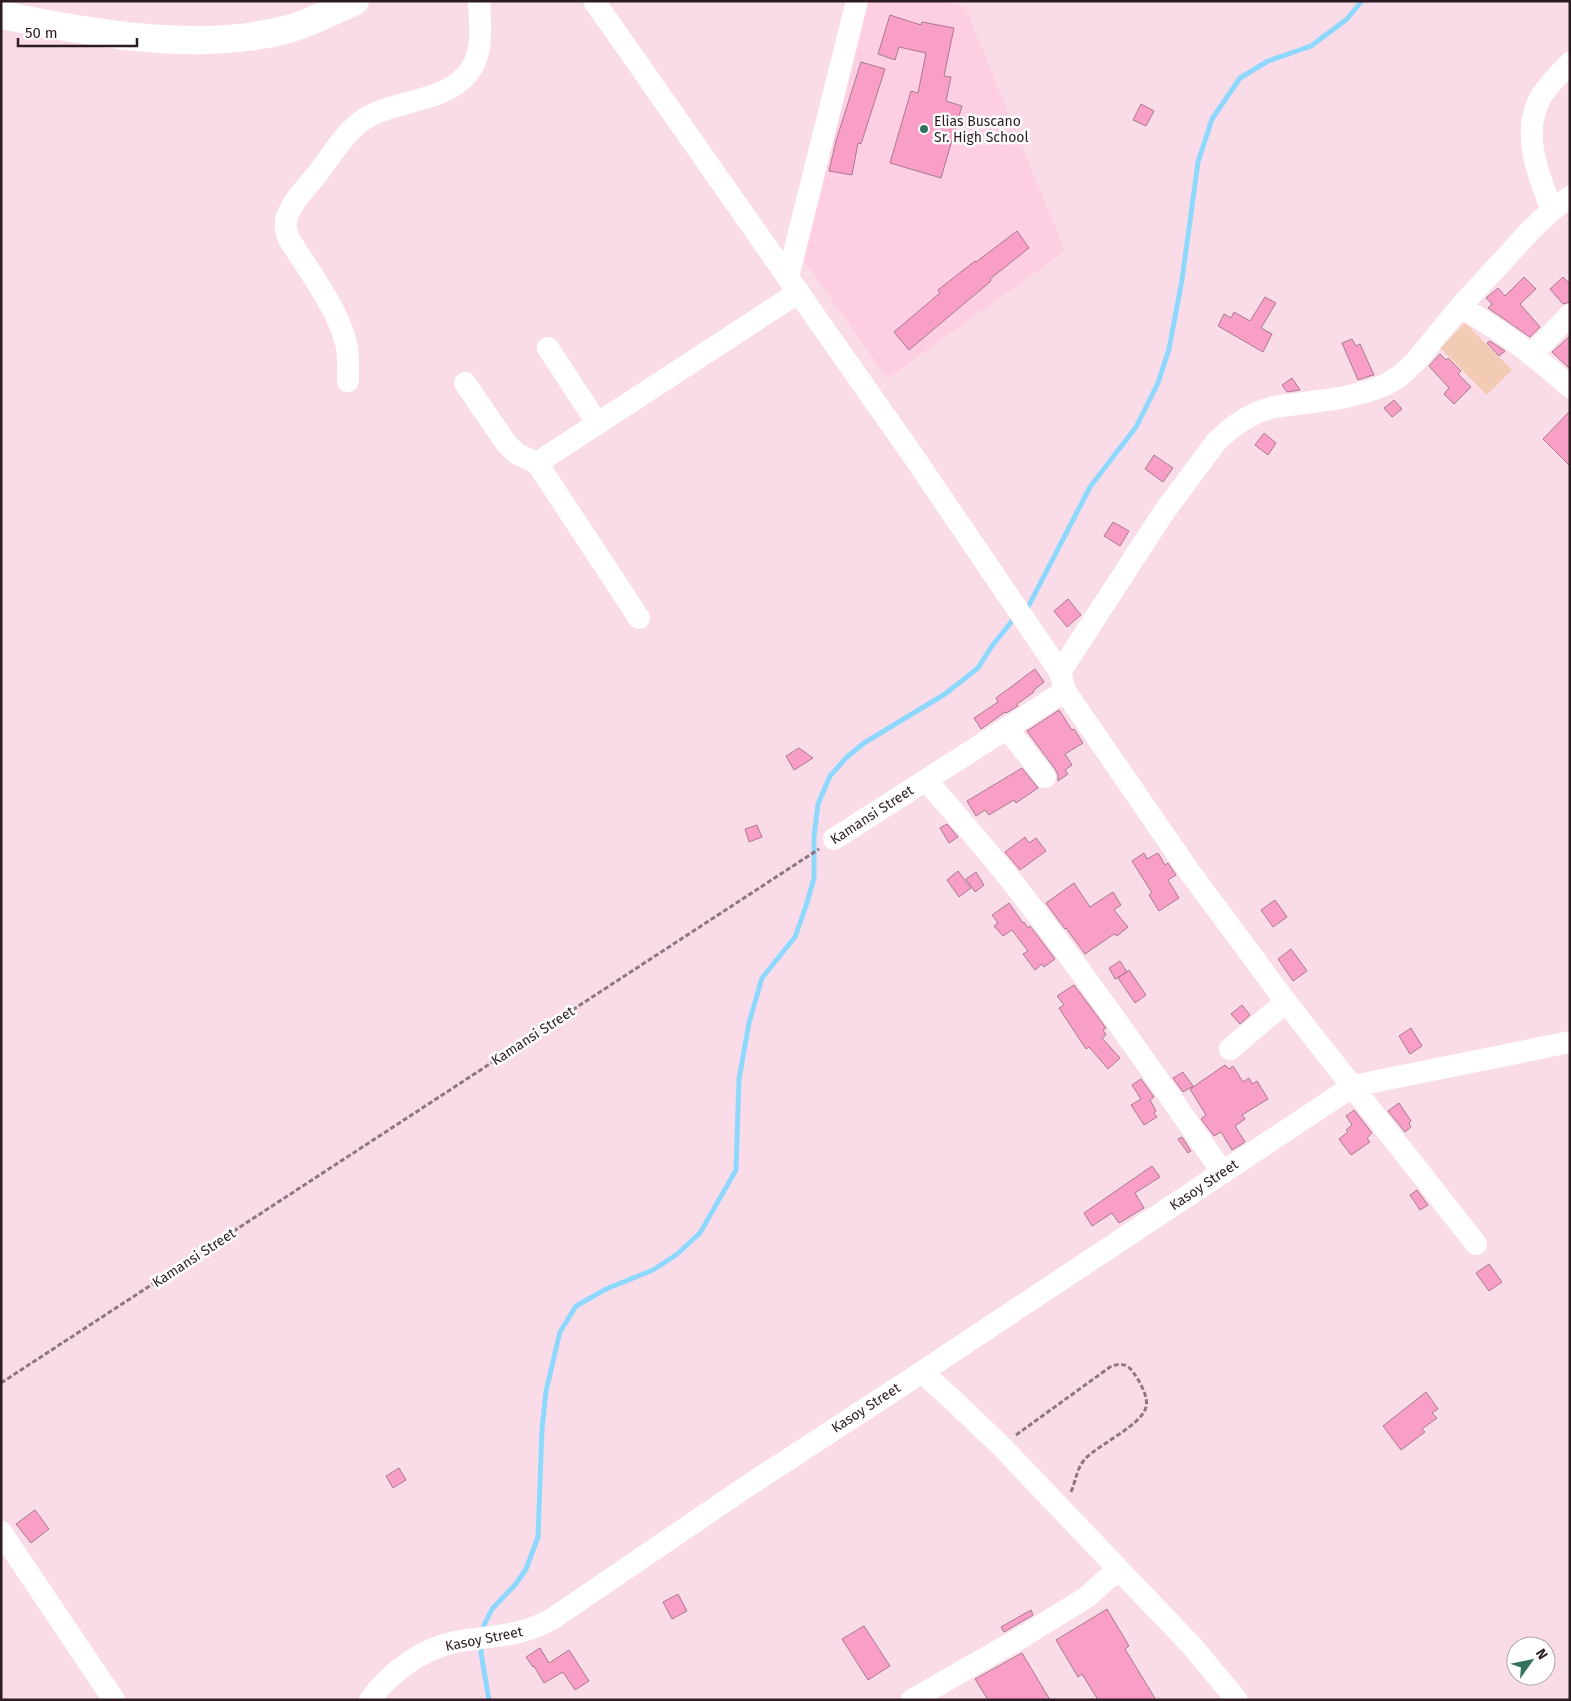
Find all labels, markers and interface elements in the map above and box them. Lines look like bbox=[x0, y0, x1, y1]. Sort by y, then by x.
scale bar bbox=[18, 15, 136, 47]
text: 50 m bbox=[25, 24, 58, 42]
place label: Elias Buscano Sr. High School bbox=[934, 113, 1029, 146]
marker: Elias Buscano Sr. High School bbox=[918, 123, 930, 135]
street label: Kamansi Street bbox=[827, 781, 918, 848]
street label: Kamansi Street bbox=[488, 1002, 579, 1069]
street label: Kasoy Street bbox=[1167, 1155, 1242, 1214]
street label: Kamansi Street bbox=[149, 1224, 240, 1291]
street label: Kasoy Street bbox=[828, 1379, 904, 1437]
street label: Kasoy Street bbox=[444, 1623, 525, 1655]
north arrow bbox=[1506, 1636, 1556, 1686]
text: N bbox=[1532, 1646, 1551, 1663]

